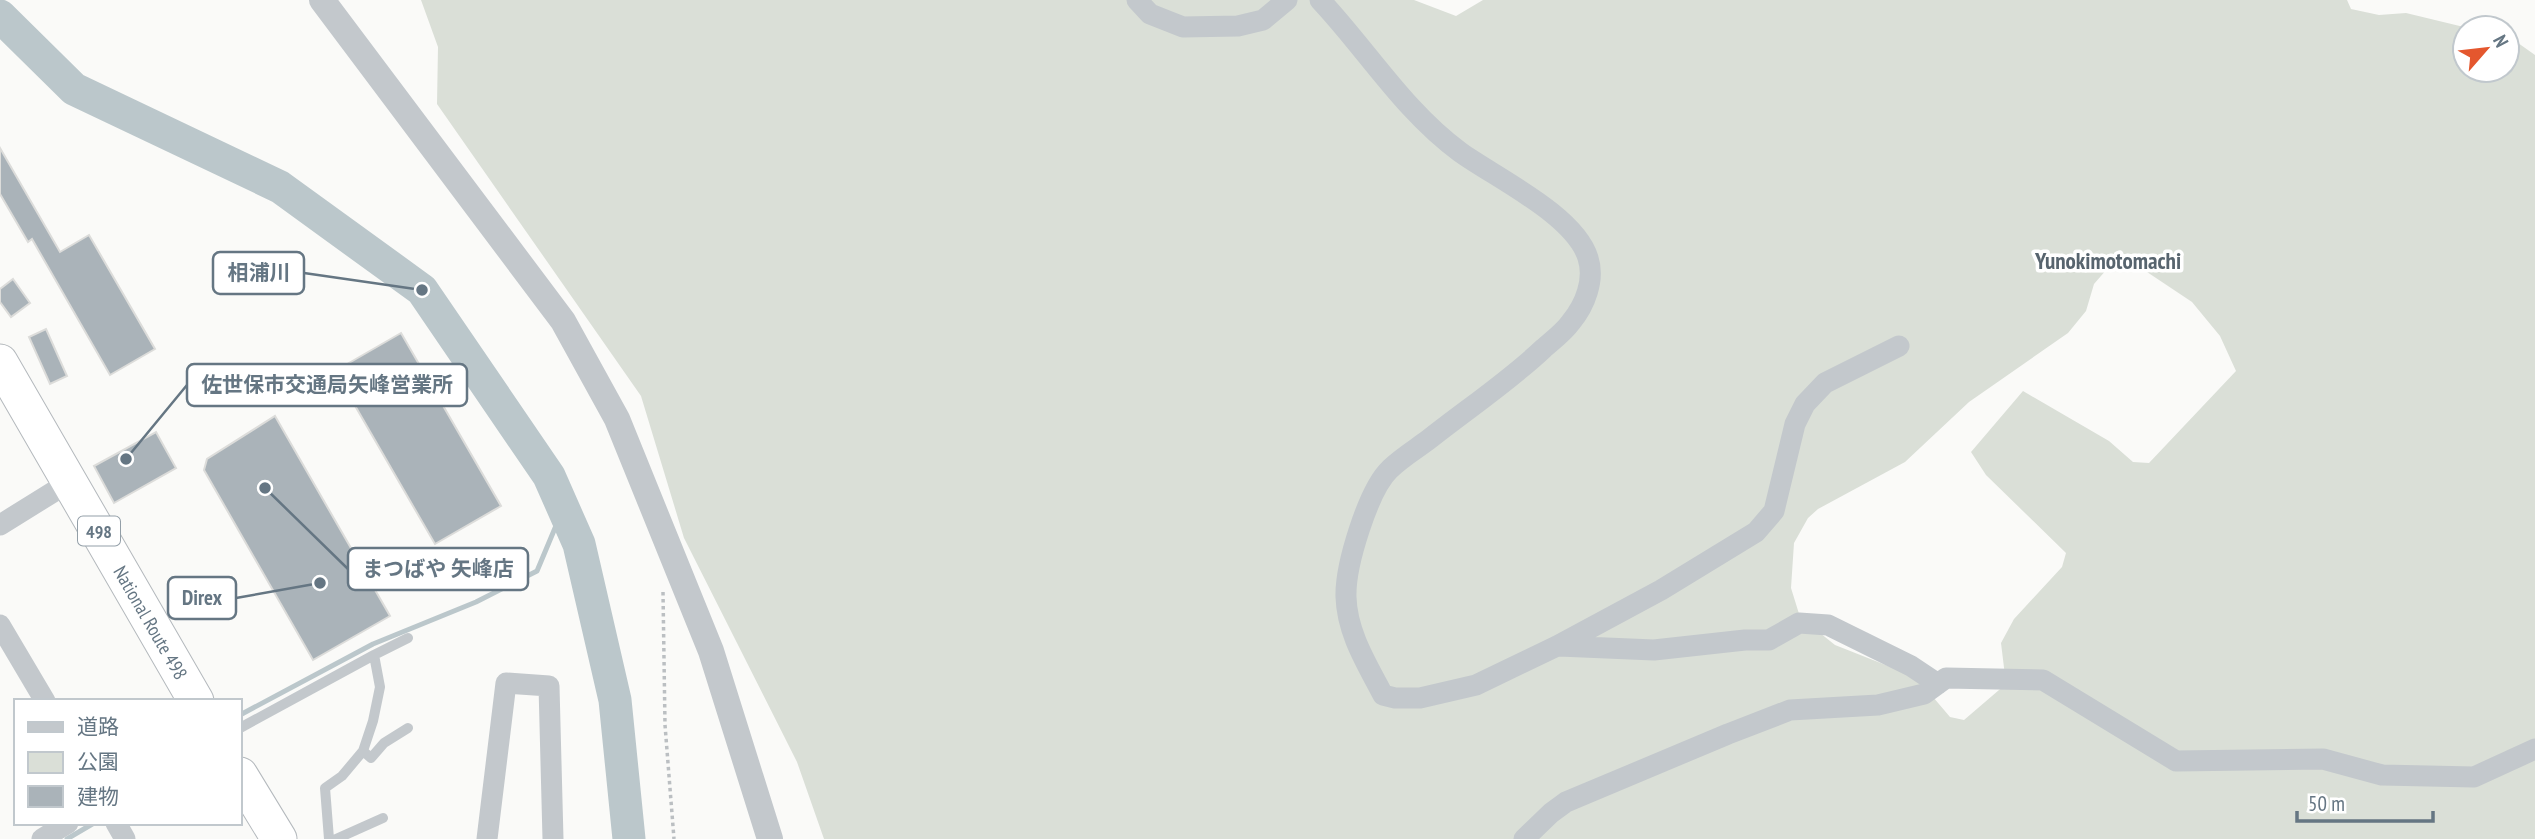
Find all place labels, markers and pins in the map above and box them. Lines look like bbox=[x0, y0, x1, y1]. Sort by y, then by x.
callout: 相浦川 bbox=[213, 252, 304, 294]
callout: 佐世保市交通局矢峰営業所 bbox=[187, 364, 467, 406]
callout: まつばや 矢峰店 bbox=[348, 548, 528, 590]
callout: Direx bbox=[168, 577, 236, 619]

